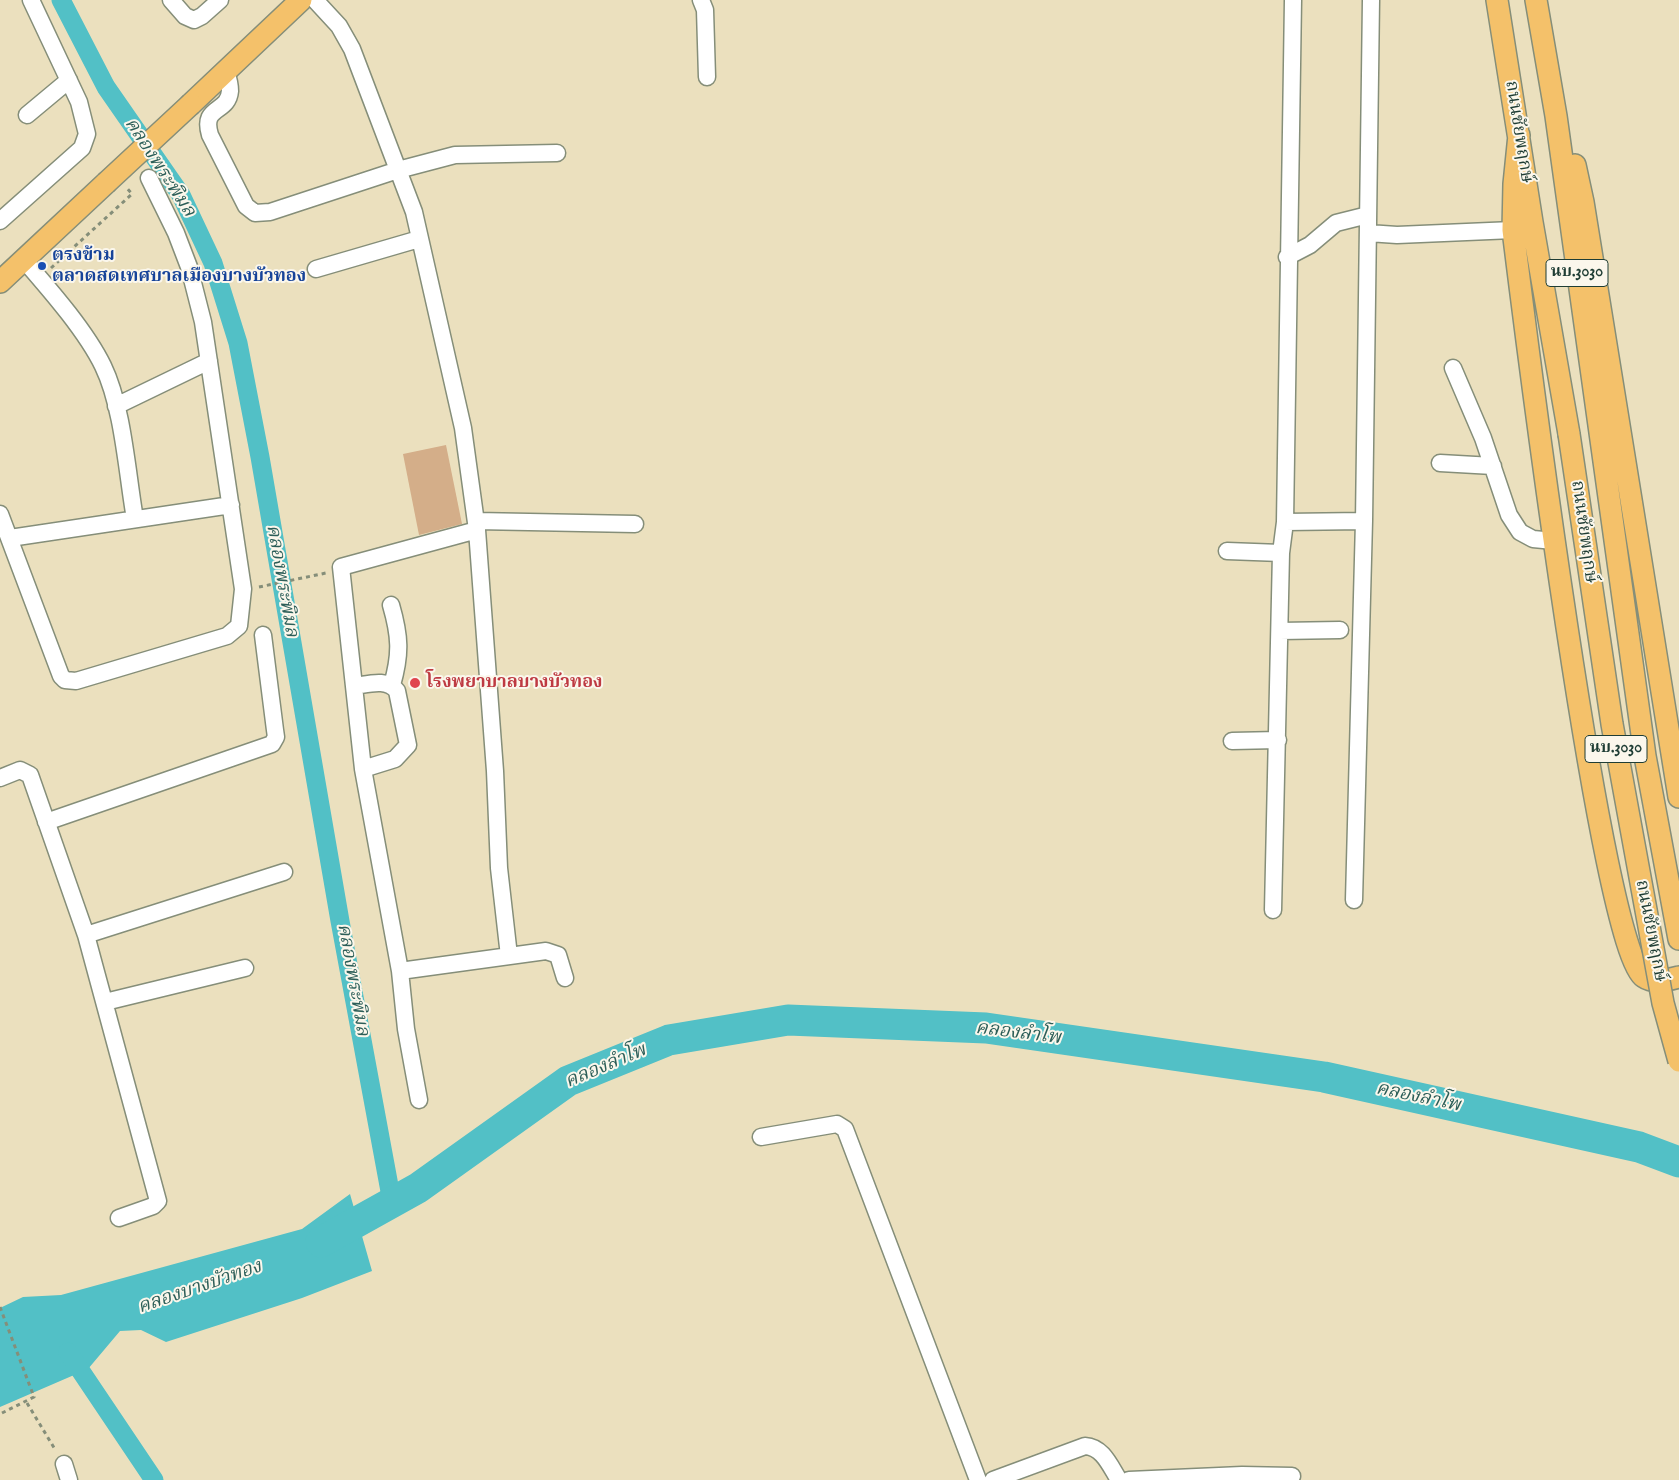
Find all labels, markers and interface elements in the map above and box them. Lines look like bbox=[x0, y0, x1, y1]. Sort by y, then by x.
street label: ถนนชัยพฤกษ์ bbox=[1499, 79, 1537, 185]
water label: คลองพระพิมล bbox=[118, 114, 200, 222]
place label: ตรงข้าม ตลาดสดเทศบาลเมืองบางบัวทอง bbox=[52, 245, 306, 288]
marker: ตรงข้าม ตลาดสดเทศบาลเมืองบางบัวทอง bbox=[36, 260, 48, 272]
road number: นบ.3030 bbox=[1546, 260, 1608, 286]
street label: ถนนชัยพฤกษ์ bbox=[1565, 479, 1601, 585]
water label: คลองพระพิมล bbox=[260, 523, 302, 639]
place label: โรงพยาบาลบางบัวทอง bbox=[426, 672, 603, 694]
marker: โรงพยาบาลบางบัวทอง bbox=[408, 676, 422, 690]
road number: นบ.3030 bbox=[1585, 736, 1647, 762]
street label: ถนนชัยพฤกษ์ bbox=[1630, 878, 1670, 984]
water label: คลองพระพิมล bbox=[331, 922, 373, 1038]
water label: คลองลำโพ bbox=[974, 1017, 1062, 1051]
water label: คลองลำโพ bbox=[562, 1040, 650, 1094]
water label: คลองลำโพ bbox=[1374, 1078, 1462, 1118]
water label: คลองบางบัวทอง bbox=[135, 1256, 265, 1320]

